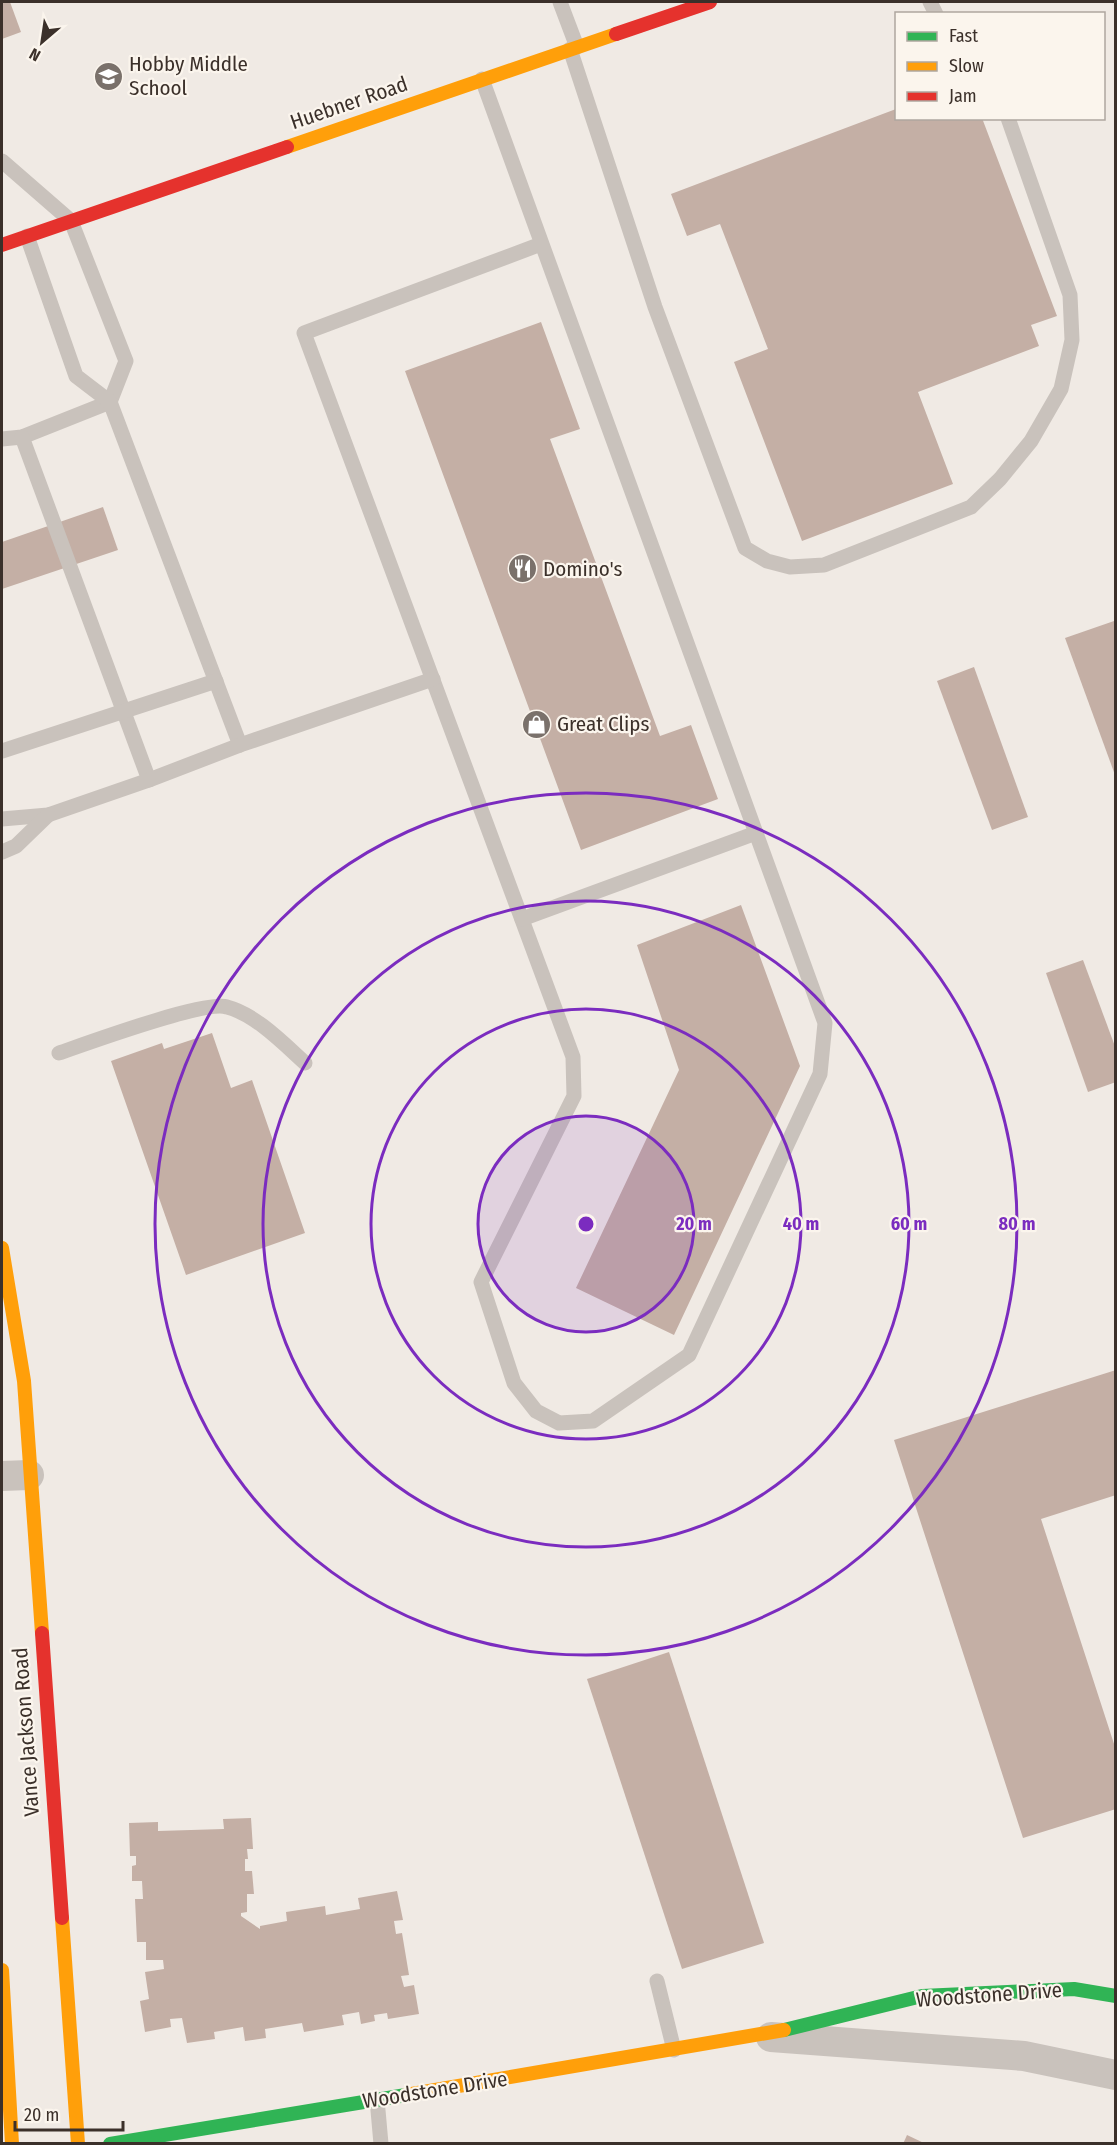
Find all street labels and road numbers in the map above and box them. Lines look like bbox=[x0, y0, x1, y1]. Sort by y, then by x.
street label: Huebner Road bbox=[287, 71, 411, 135]
street label: Vance Jackson Road bbox=[7, 1647, 45, 1817]
street label: Woodstone Drive bbox=[915, 1977, 1063, 2013]
street label: Woodstone Drive bbox=[361, 2066, 509, 2114]

